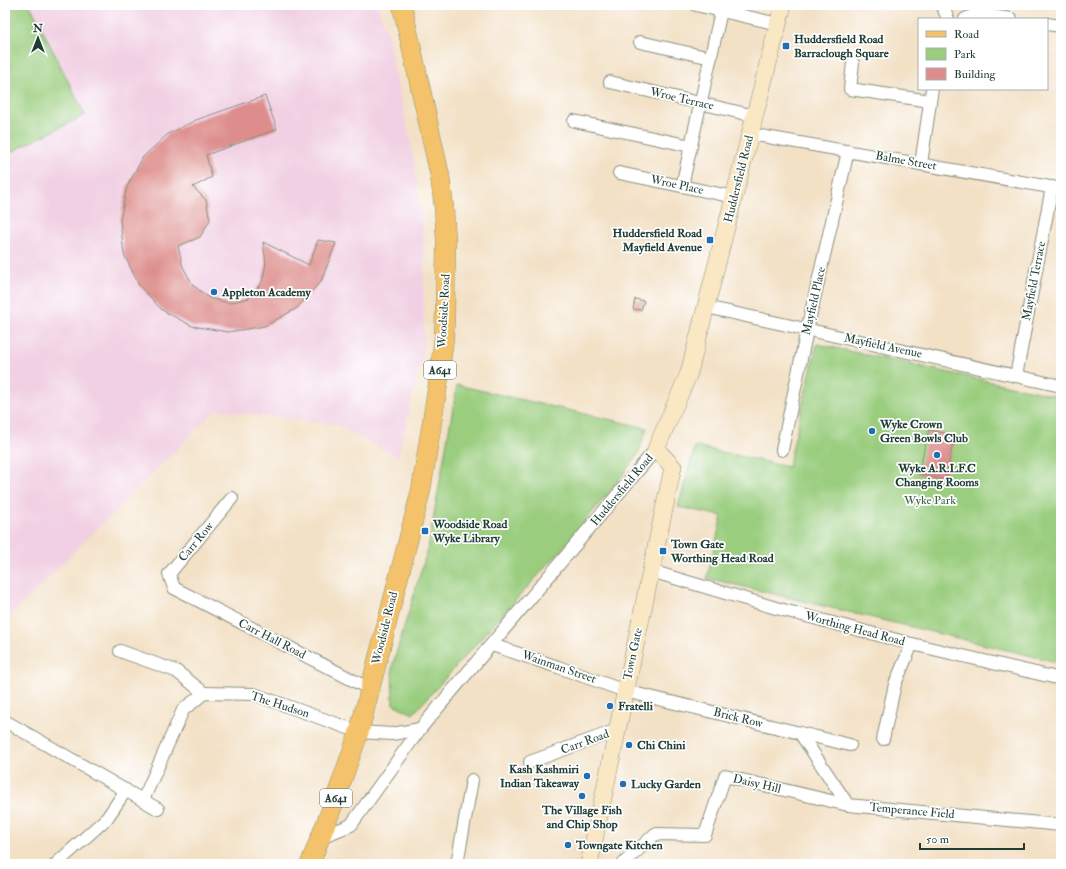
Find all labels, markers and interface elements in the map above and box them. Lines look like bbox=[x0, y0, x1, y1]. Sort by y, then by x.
north arrow bbox=[18, 18, 58, 58]
legend bbox=[918, 18, 1048, 90]
text: N bbox=[32, 22, 44, 35]
text: Road bbox=[954, 27, 979, 42]
place label: Huddersfield Road Barraclough Square bbox=[794, 32, 890, 61]
marker: Huddersfield Road Barraclough Square bbox=[781, 41, 791, 51]
text: Park bbox=[954, 47, 976, 62]
text: Building bbox=[954, 67, 997, 82]
street label: Wroe Terrace bbox=[648, 84, 715, 114]
street label: Huddersfield Road bbox=[721, 134, 757, 224]
street label: Balme Street bbox=[874, 148, 938, 174]
street label: Wroe Place bbox=[648, 172, 705, 198]
place label: Huddersfield Road Mayfield Avenue bbox=[612, 226, 703, 255]
marker: Huddersfield Road Mayfield Avenue bbox=[705, 235, 715, 245]
street label: Mayfield Terrace bbox=[1019, 240, 1049, 322]
street label: Mayfield Place bbox=[799, 265, 829, 337]
street label: Woodside Road bbox=[435, 273, 453, 350]
place label: Appleton Academy bbox=[221, 285, 311, 300]
marker: Appleton Academy bbox=[209, 287, 219, 297]
street label: Mayfield Avenue bbox=[843, 330, 923, 362]
road number: A641 bbox=[424, 361, 456, 379]
place label: Wyke Crown Green Bowls Club bbox=[879, 417, 968, 446]
marker: Wyke Crown Green Bowls Club bbox=[867, 426, 877, 436]
marker: Wyke A.R.LF.C Changing Rooms bbox=[932, 450, 942, 460]
street label: Huddersfield Road bbox=[587, 451, 657, 529]
place label: Wyke A.R.LF.C Changing Rooms bbox=[895, 461, 979, 490]
park label: Wyke Park bbox=[903, 493, 956, 508]
place label: Woodside Road Wyke Library bbox=[432, 517, 507, 546]
street label: Carr Row bbox=[175, 519, 217, 565]
marker: Woodside Road Wyke Library bbox=[420, 526, 430, 536]
place label: Town Gate Worthing Head Road bbox=[670, 537, 774, 566]
marker: Town Gate Worthing Head Road bbox=[658, 546, 668, 556]
street label: Woodside Road bbox=[368, 590, 401, 667]
street label: Worthing Head Road bbox=[803, 608, 907, 650]
street label: Carr Hall Road bbox=[236, 616, 308, 662]
street label: Town Gate bbox=[620, 626, 646, 682]
street label: Wainman Street bbox=[519, 647, 598, 687]
street label: The Hudson bbox=[249, 688, 311, 722]
place label: Fratelli bbox=[618, 699, 654, 714]
marker: Fratelli bbox=[605, 701, 615, 711]
street label: Brick Row bbox=[712, 705, 765, 731]
street label: Carr Road bbox=[559, 726, 611, 758]
place label: Chi Chini bbox=[637, 738, 686, 753]
marker: Chi Chini bbox=[624, 740, 634, 750]
place label: Kash Kashmiri Indian Takeaway bbox=[500, 762, 580, 791]
marker: Kash Kashmiri Indian Takeaway bbox=[582, 771, 592, 781]
street label: Daisy Hill bbox=[731, 771, 783, 797]
place label: Lucky Garden bbox=[631, 777, 702, 792]
marker: Lucky Garden bbox=[618, 779, 628, 789]
road number: A641 bbox=[320, 789, 352, 807]
marker: The Village Fish and Chip Shop bbox=[577, 791, 587, 801]
street label: Temperance Field bbox=[869, 800, 955, 822]
place label: The Village Fish and Chip Shop bbox=[541, 803, 623, 832]
scale bar bbox=[920, 825, 1024, 851]
text: 50 m bbox=[926, 832, 950, 847]
place label: Towngate Kitchen bbox=[575, 838, 663, 853]
marker: Towngate Kitchen bbox=[563, 840, 573, 850]

